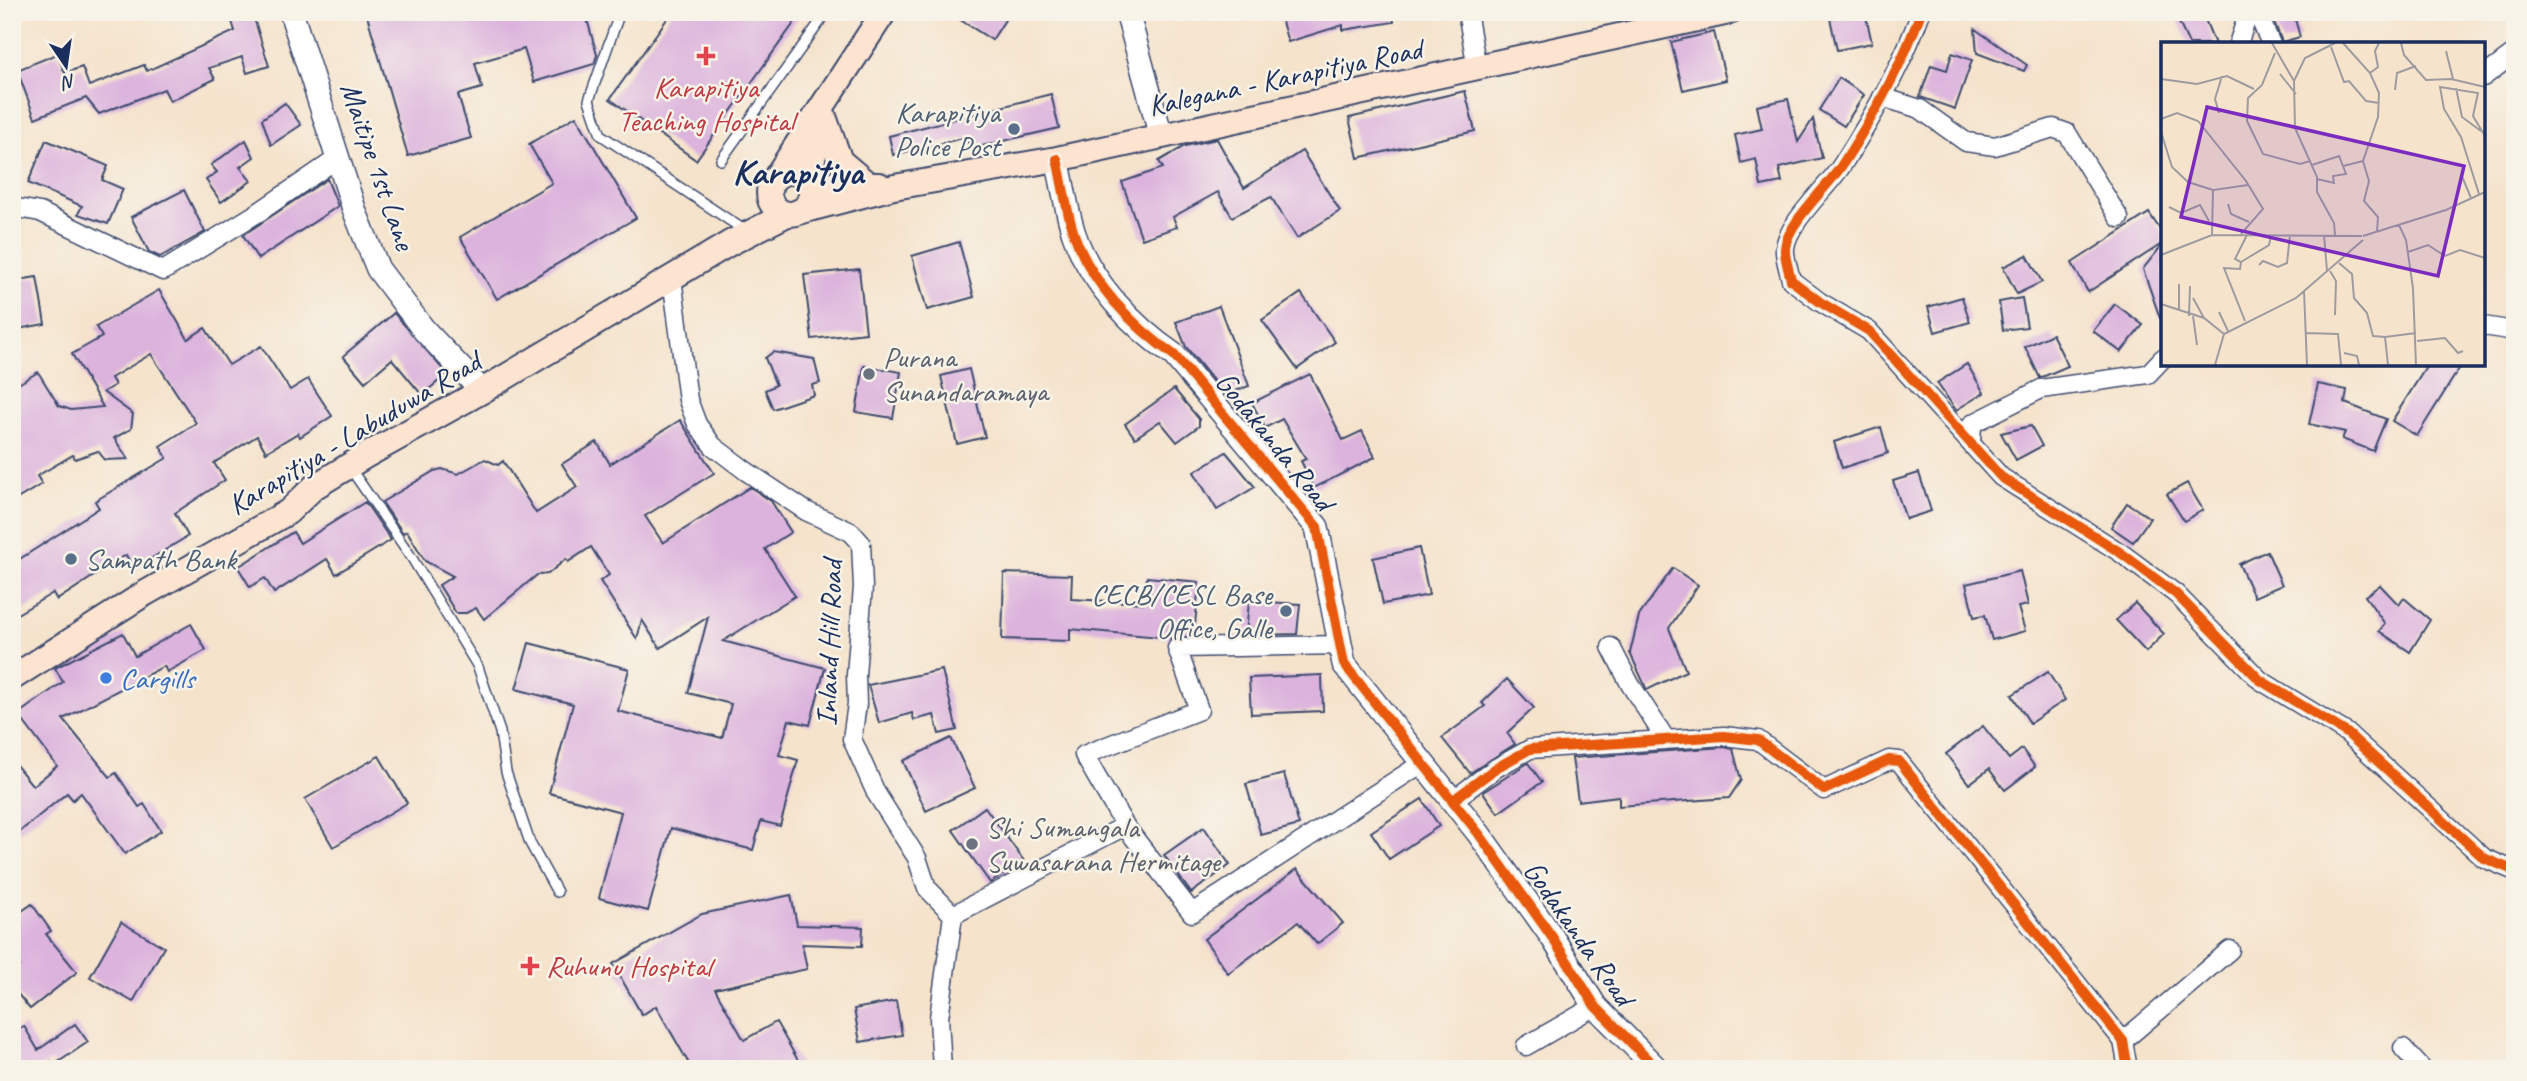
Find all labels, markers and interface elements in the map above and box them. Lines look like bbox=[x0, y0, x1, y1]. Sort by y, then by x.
street label: Kalegana - Karapitiya Road bbox=[1145, 29, 1429, 125]
north arrow bbox=[32, 32, 102, 102]
inset map bbox=[2161, 42, 2485, 366]
marker: Karapitiya Teaching Hospital bbox=[696, 46, 716, 66]
place label: Karapitiya Teaching Hospital bbox=[618, 68, 799, 140]
text: N bbox=[58, 69, 78, 95]
street label: Maitipe 1st Lane bbox=[332, 77, 425, 257]
place label: Karapitiya Police Post bbox=[894, 93, 1003, 165]
marker: Karapitiya Police Post bbox=[1006, 121, 1022, 137]
district label: Karapitiya bbox=[733, 148, 866, 195]
place label: Purana Sunandaramaya bbox=[883, 338, 1051, 410]
street label: Karapitiya - Labuduwa Road bbox=[221, 340, 491, 523]
street label: Godakanda Road bbox=[1207, 364, 1345, 522]
marker: Purana Sunandaramaya bbox=[861, 366, 877, 382]
place label: Sampath Bank bbox=[85, 540, 238, 578]
marker: Sampath Bank bbox=[63, 551, 79, 567]
street label: Inland Hill Road bbox=[807, 555, 851, 727]
place label: CECB/CESL Base Office, Galle bbox=[1091, 575, 1274, 647]
marker: CECB/CESL Base Office, Galle bbox=[1278, 603, 1294, 619]
place label: Cargills bbox=[120, 659, 197, 697]
marker: Cargills bbox=[98, 670, 114, 686]
place label: Shi Sumangala Suwasarana Hermitage bbox=[986, 808, 1222, 880]
marker: Shi Sumangala Suwasarana Hermitage bbox=[964, 836, 980, 852]
street label: Godakanda Road bbox=[1515, 853, 1645, 1016]
place label: Ruhunu Hospital bbox=[546, 947, 716, 985]
marker: Ruhunu Hospital bbox=[520, 956, 540, 976]

